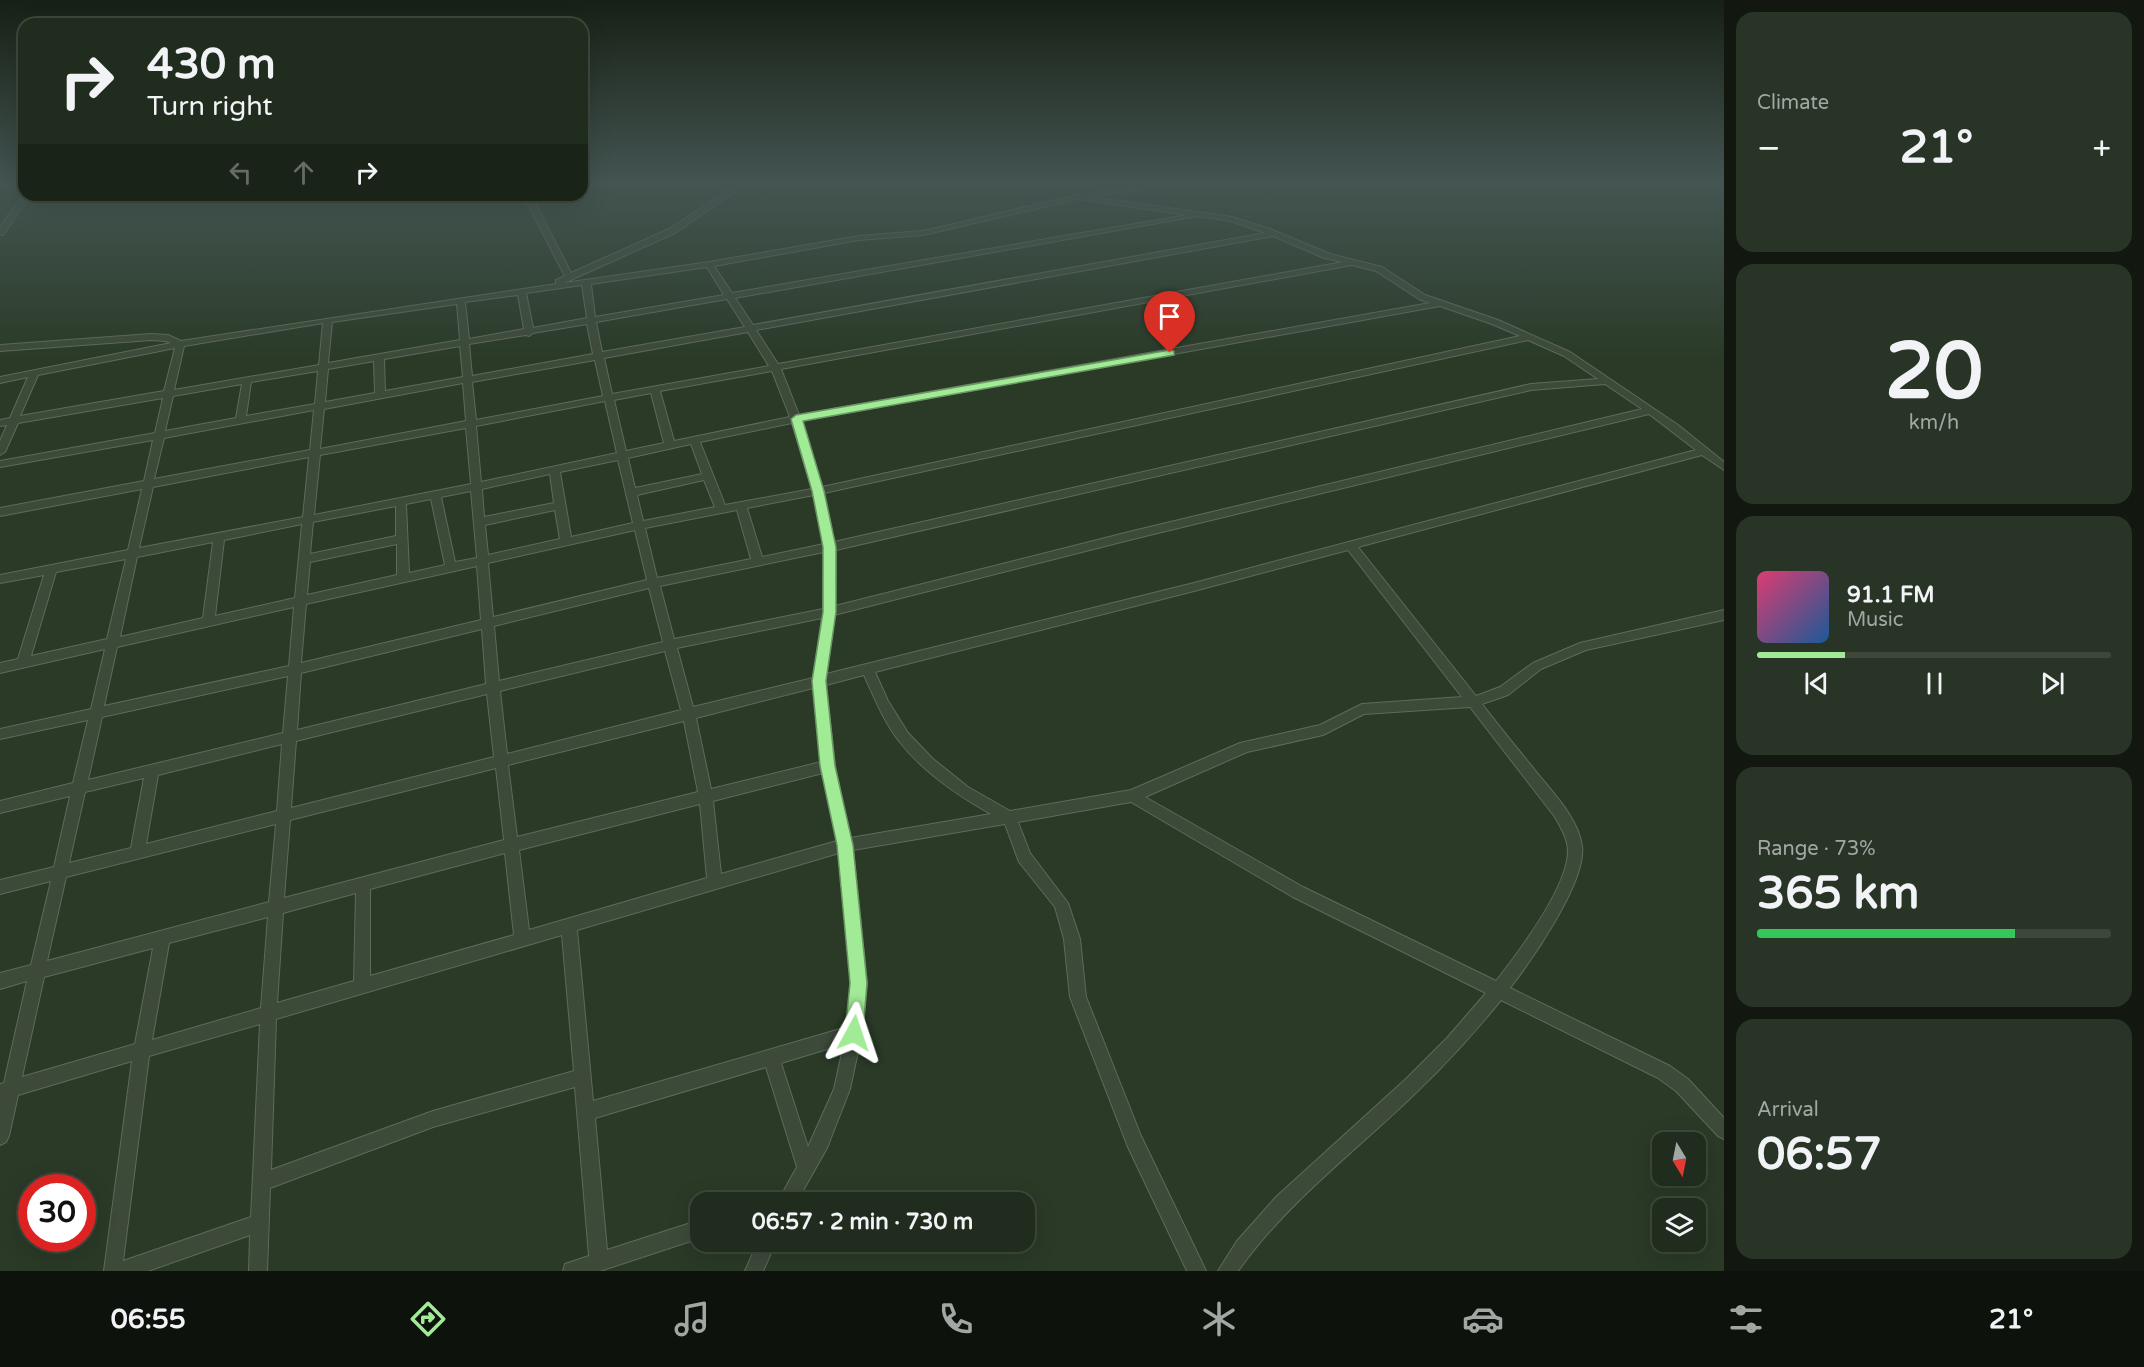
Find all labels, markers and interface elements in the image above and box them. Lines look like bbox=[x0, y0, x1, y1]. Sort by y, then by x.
text: 430 m bbox=[147, 39, 276, 90]
icon: right bbox=[48, 42, 126, 120]
text: Turn right bbox=[147, 90, 273, 123]
text: Climate bbox=[1757, 91, 1829, 115]
text: 21° bbox=[1900, 121, 1973, 175]
text: − bbox=[1757, 129, 1781, 168]
text: + bbox=[2092, 129, 2111, 168]
icon: left bbox=[224, 156, 257, 189]
icon: ahead bbox=[287, 156, 320, 189]
icon: right bbox=[350, 156, 383, 189]
pin bbox=[1144, 291, 1195, 353]
icon: arrive bbox=[1153, 300, 1186, 333]
text: 20 bbox=[1885, 325, 1983, 419]
text: km/h bbox=[1909, 411, 1959, 435]
text: 91.1 FM bbox=[1847, 582, 1935, 608]
text: Music bbox=[1847, 608, 1903, 632]
icon: previous bbox=[1800, 667, 1833, 700]
icon: pause bbox=[1918, 667, 1951, 700]
icon: next bbox=[2036, 667, 2069, 700]
text: Range · 73% bbox=[1757, 837, 1876, 861]
text: 365 km bbox=[1757, 867, 1919, 921]
position arrow bbox=[822, 1001, 886, 1065]
text: Arrival bbox=[1757, 1098, 1819, 1122]
text: 06:57 bbox=[1757, 1128, 1882, 1182]
north arrow bbox=[1652, 1132, 1706, 1186]
map controls bbox=[1652, 1132, 1706, 1252]
speed limit sign: 30 bbox=[18, 1174, 96, 1252]
button: layers bbox=[1652, 1198, 1706, 1252]
text: 06:57 · 2 min · 730 m bbox=[752, 1209, 973, 1235]
icon: directions bbox=[407, 1298, 449, 1340]
icon: music bbox=[671, 1298, 713, 1340]
icon: phone bbox=[935, 1298, 977, 1340]
icon: climate bbox=[1198, 1298, 1240, 1340]
icon: car bbox=[1462, 1298, 1504, 1340]
icon: filters bbox=[1725, 1298, 1767, 1340]
text: 06:55 bbox=[111, 1303, 186, 1336]
text: 21° bbox=[1989, 1303, 2033, 1336]

